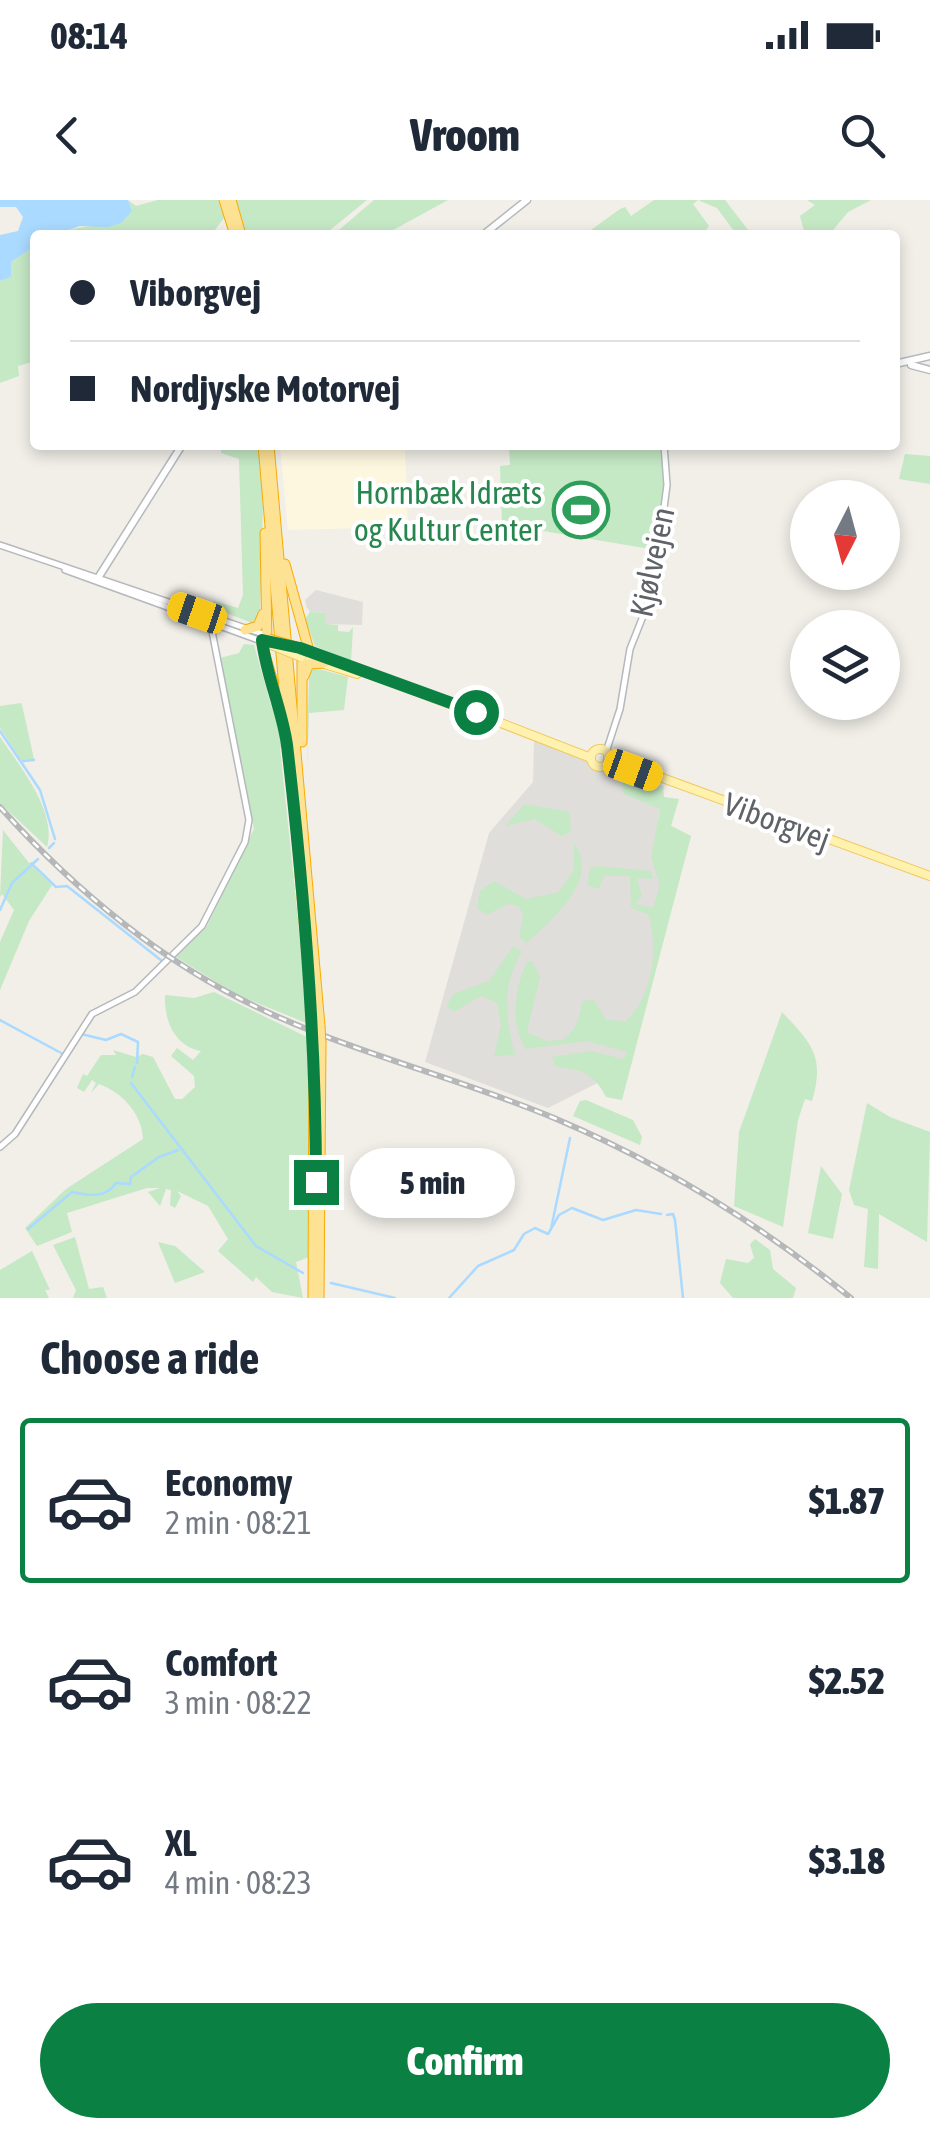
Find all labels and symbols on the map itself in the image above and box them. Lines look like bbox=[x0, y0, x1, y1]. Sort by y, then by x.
place label: Hornbæk Idræts og Kultur Center bbox=[354, 474, 543, 548]
sports icon: Hornbæk Idræts og Kultur Center bbox=[551, 480, 611, 540]
north arrow bbox=[790, 480, 900, 590]
street label: Kjølvejen bbox=[622, 504, 682, 620]
car bbox=[164, 589, 230, 637]
route start bbox=[454, 690, 499, 735]
car bbox=[600, 746, 666, 794]
street label: Viborgvej bbox=[719, 785, 835, 857]
callout: 5 min bbox=[351, 1147, 516, 1217]
route end bbox=[294, 1160, 339, 1205]

